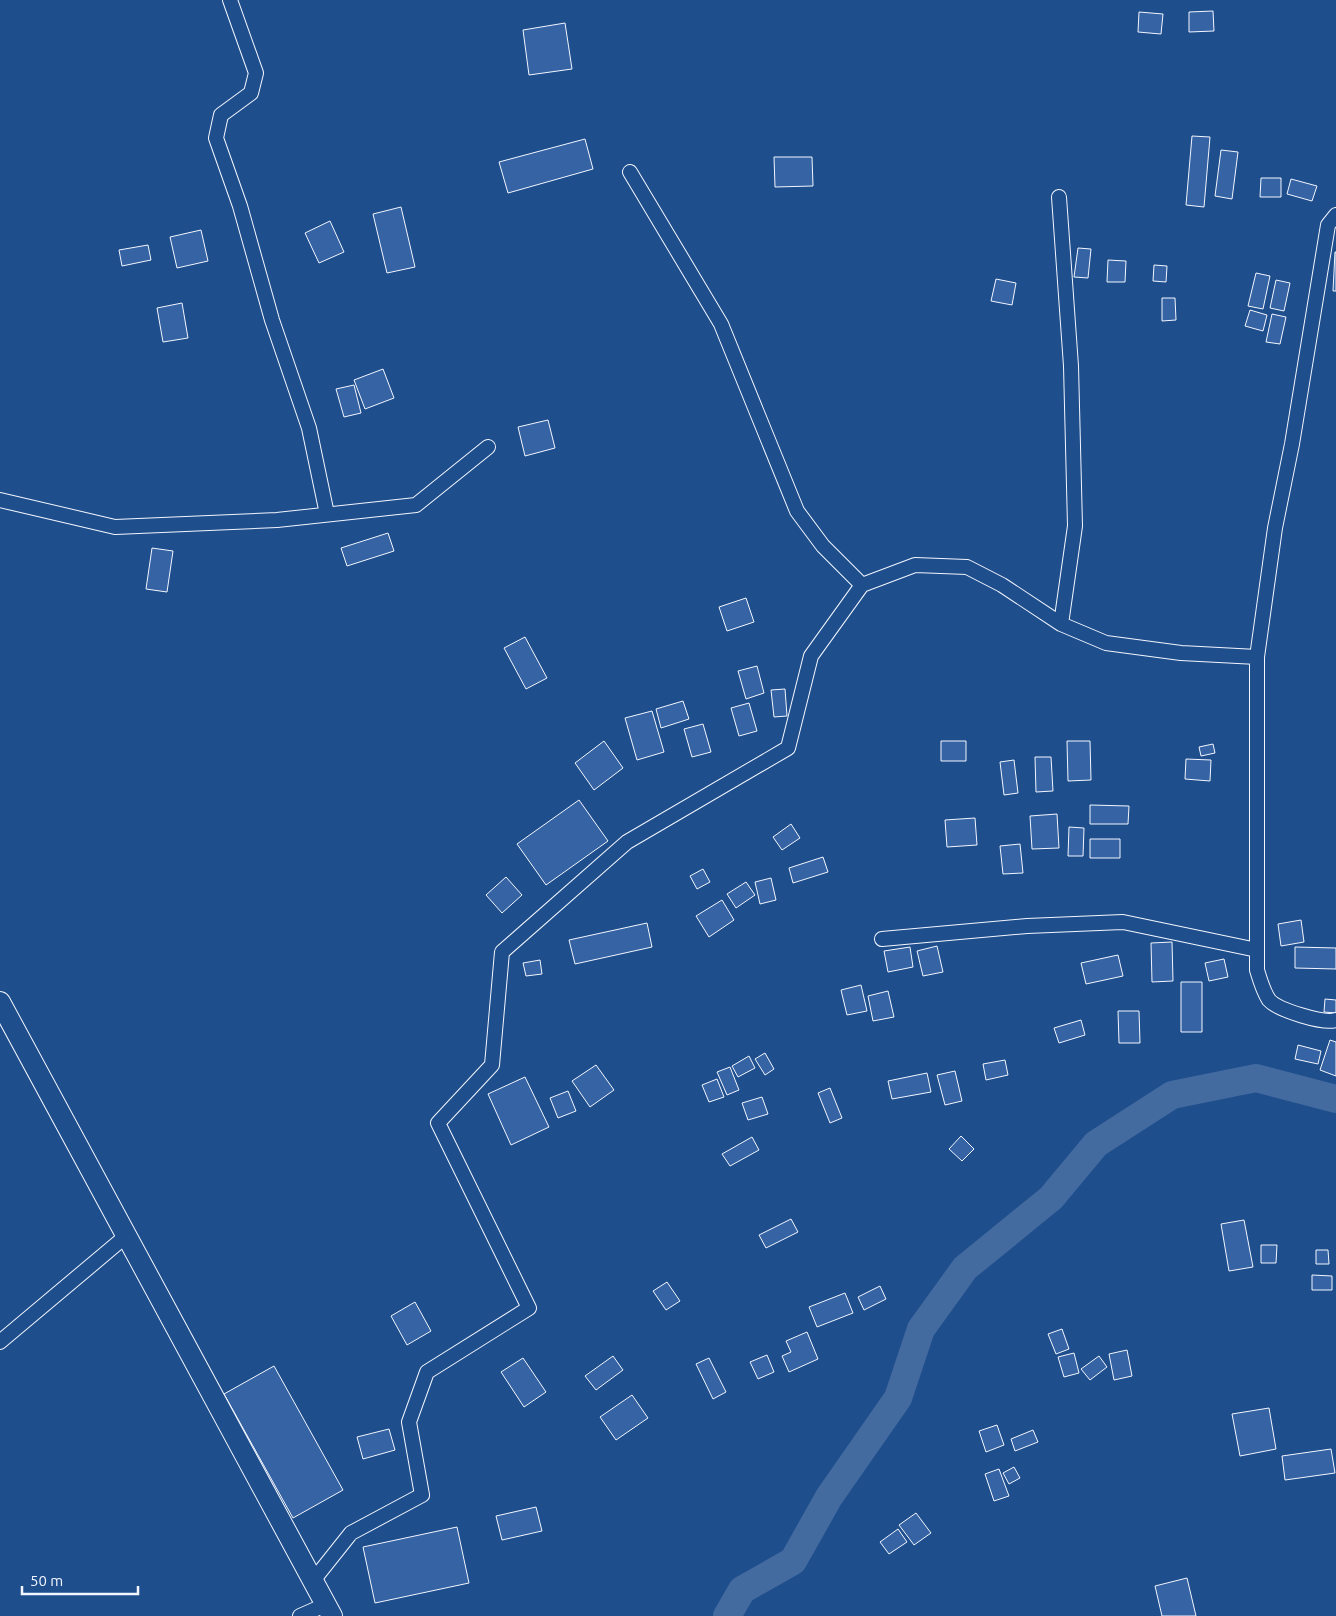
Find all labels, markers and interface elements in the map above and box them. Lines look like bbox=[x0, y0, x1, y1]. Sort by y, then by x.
scale bar bbox=[22, 1564, 139, 1596]
text: 50 m bbox=[30, 1572, 63, 1589]

